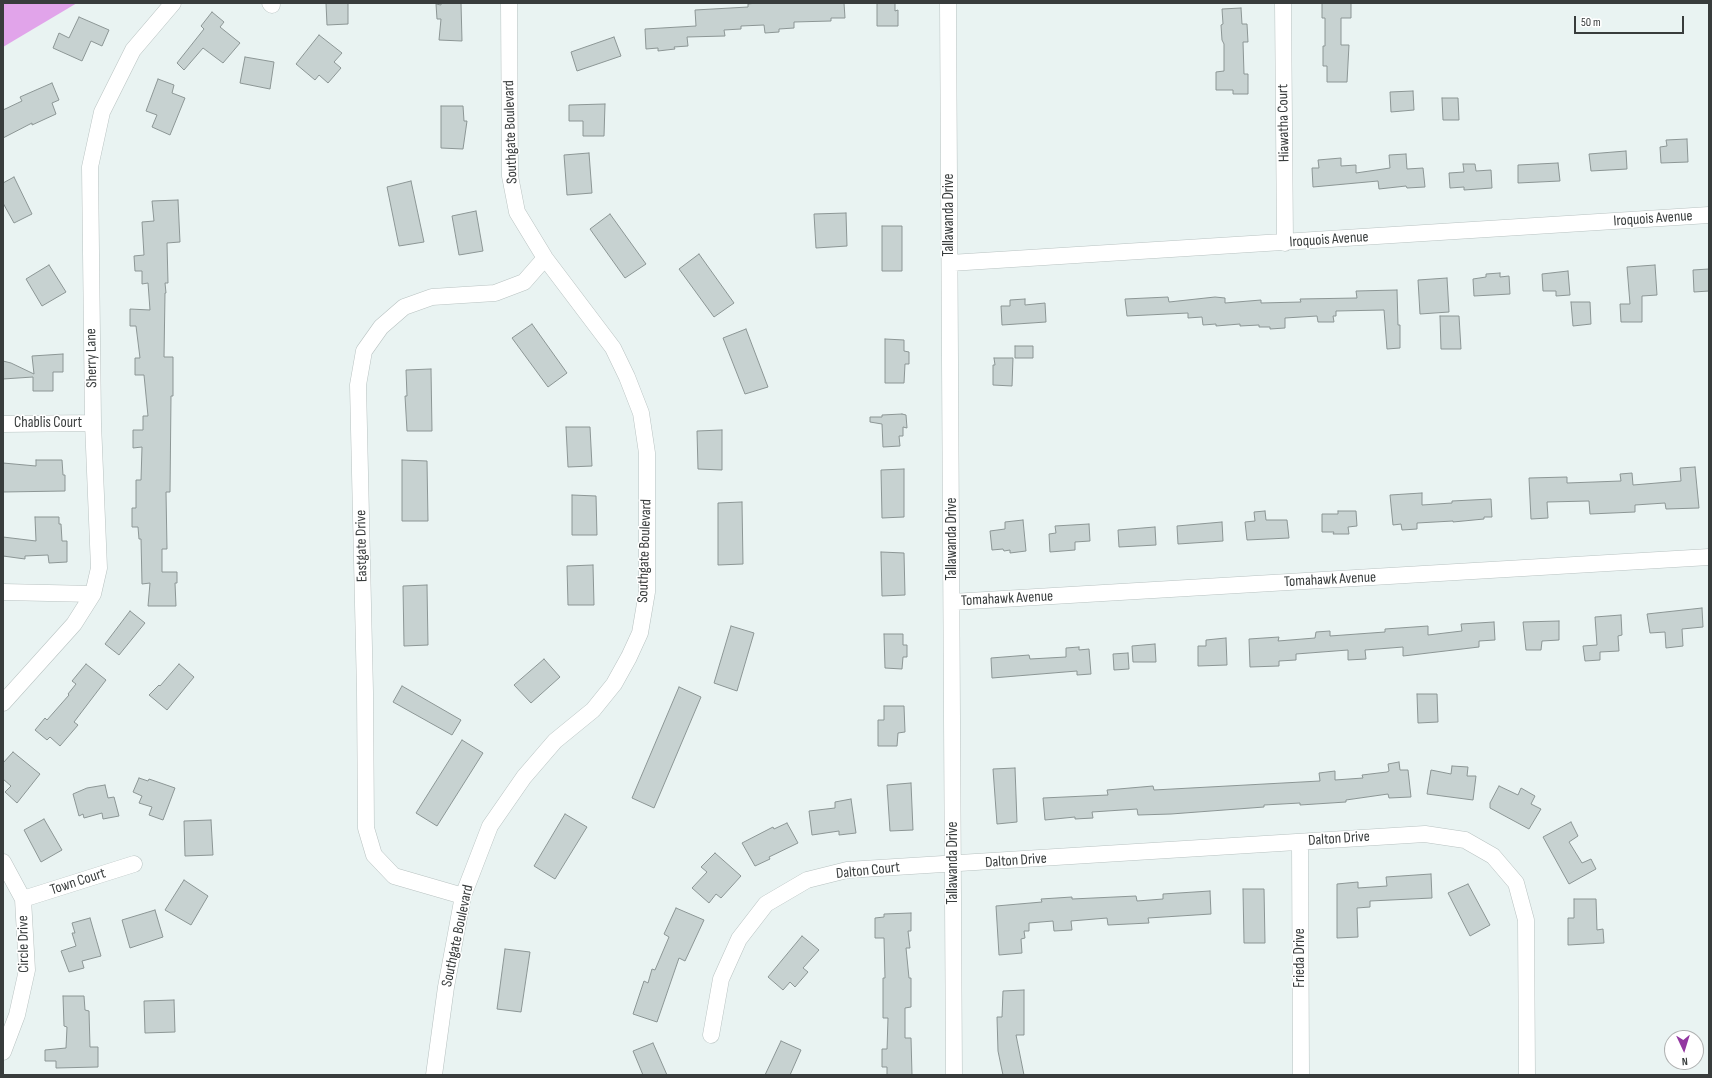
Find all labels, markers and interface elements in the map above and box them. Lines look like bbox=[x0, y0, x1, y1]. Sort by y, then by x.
scale bar bbox=[1576, 8, 1686, 34]
text: 50 m bbox=[1581, 15, 1601, 30]
street label: Southgate Boulevard bbox=[500, 80, 522, 184]
street label: Hiawatha Court bbox=[1274, 84, 1294, 162]
street label: Tallawanda Drive bbox=[940, 173, 958, 257]
street label: Iroquois Avenue bbox=[1613, 207, 1693, 231]
street label: Iroquois Avenue bbox=[1289, 228, 1369, 252]
street label: Sherry Lane bbox=[82, 328, 102, 388]
street label: Chablis Court bbox=[14, 414, 82, 432]
street label: Tallawanda Drive bbox=[943, 497, 961, 581]
street label: Southgate Boulevard bbox=[634, 499, 656, 603]
street label: Eastgate Drive bbox=[352, 510, 372, 582]
street label: Tomahawk Avenue bbox=[1284, 569, 1376, 591]
street label: Tomahawk Avenue bbox=[961, 588, 1053, 610]
street label: Tallawanda Drive bbox=[944, 821, 962, 905]
street label: Dalton Drive bbox=[1308, 828, 1370, 850]
street label: Dalton Drive bbox=[985, 850, 1047, 872]
street label: Dalton Court bbox=[835, 859, 901, 883]
street label: Town Court bbox=[48, 865, 108, 899]
street label: Southgate Boulevard bbox=[438, 883, 478, 989]
street label: Circle Drive bbox=[14, 915, 34, 973]
street label: Frieda Drive bbox=[1291, 928, 1309, 988]
north arrow bbox=[1664, 1030, 1704, 1070]
text: N bbox=[1681, 1055, 1688, 1068]

